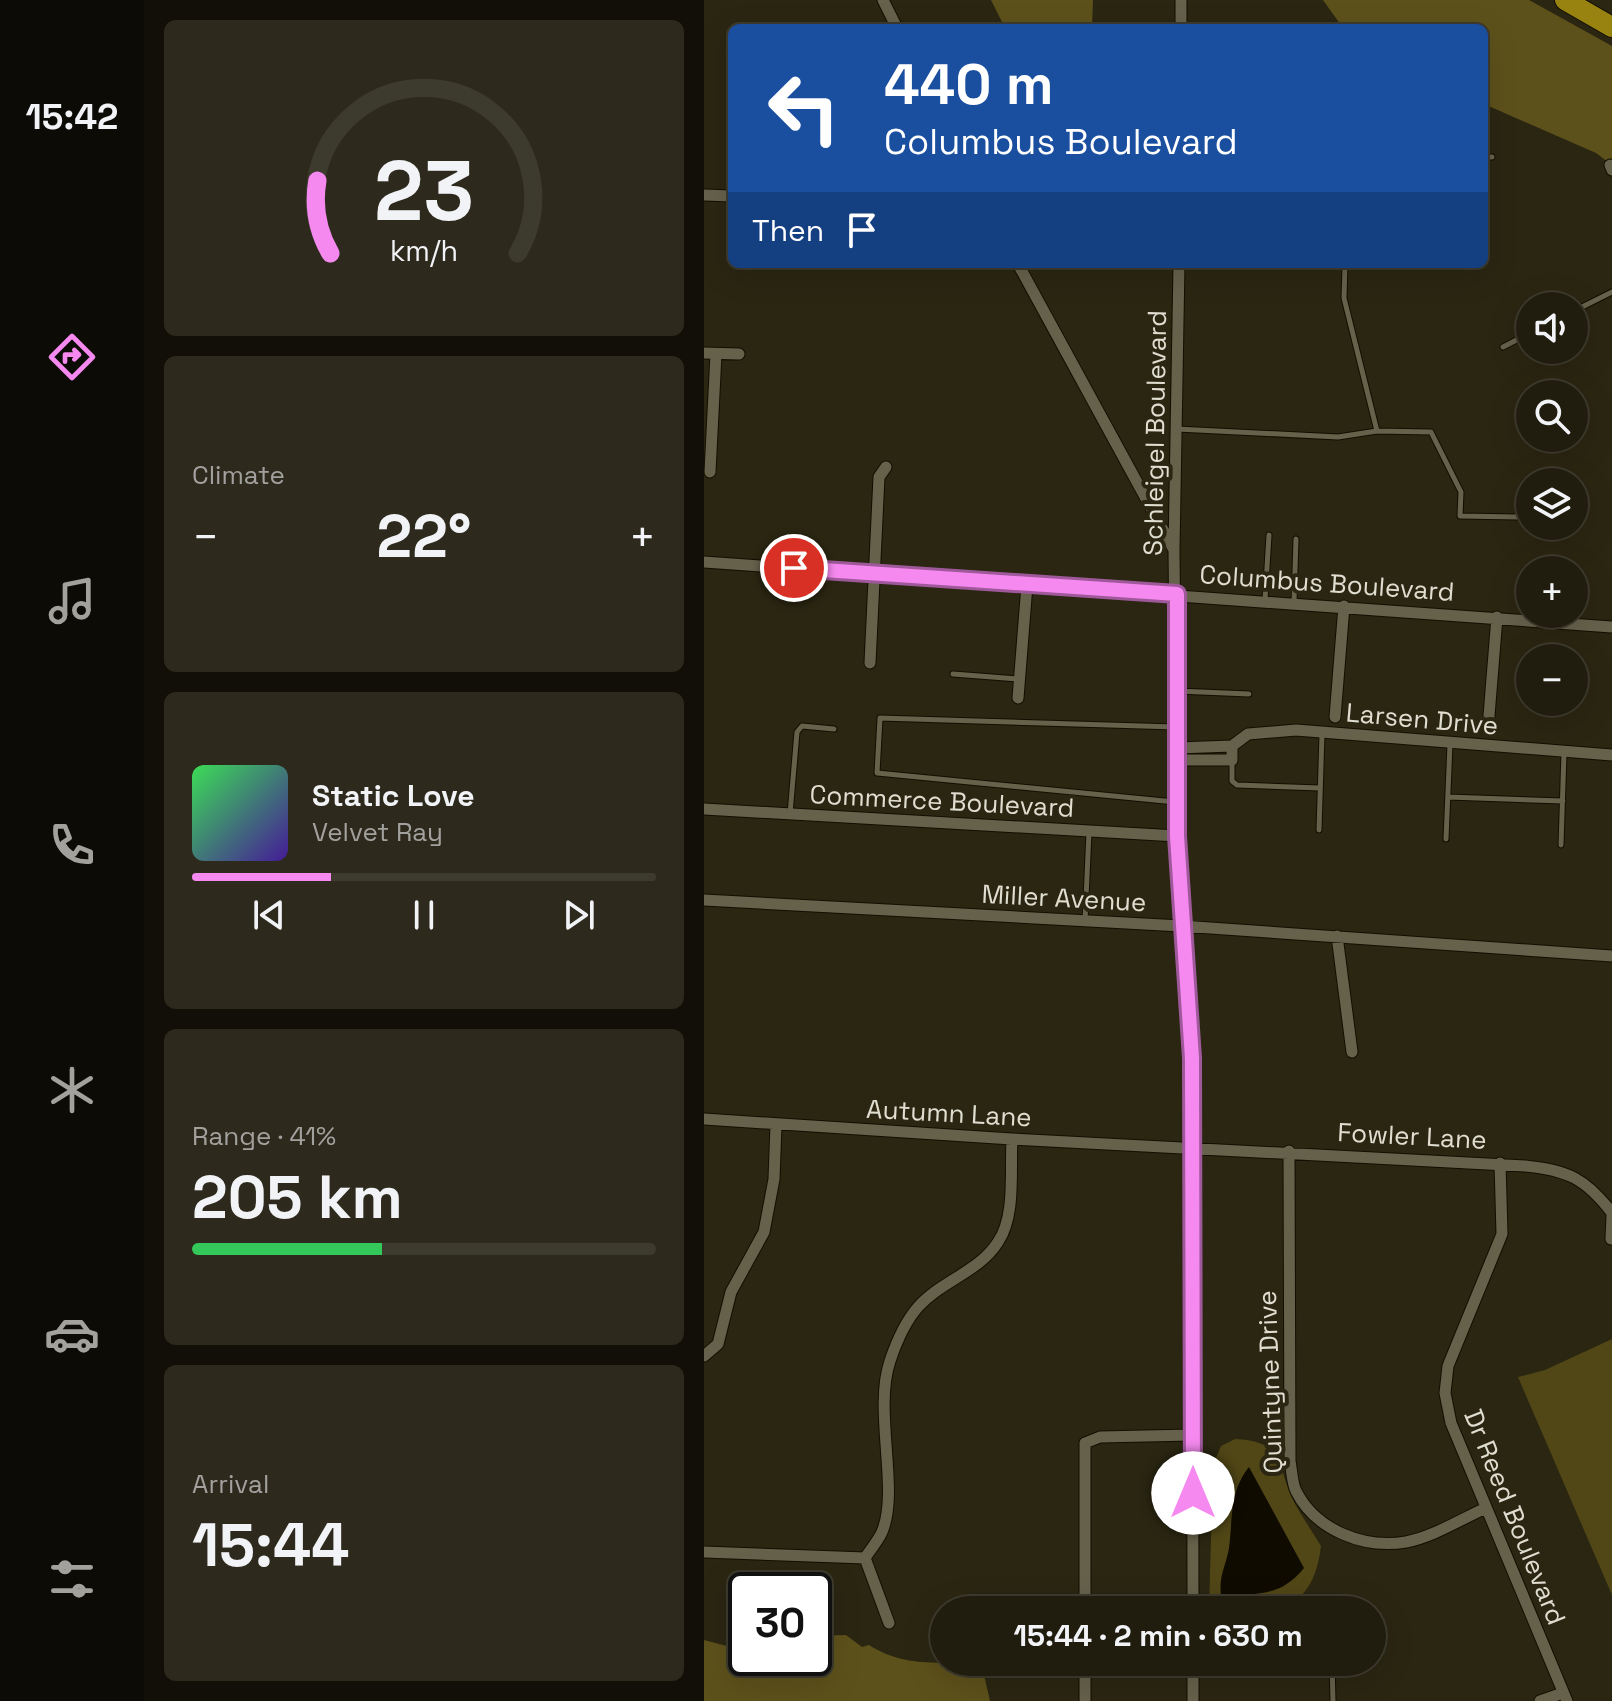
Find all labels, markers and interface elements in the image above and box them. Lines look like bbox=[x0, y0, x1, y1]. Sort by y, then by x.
text: 440 m bbox=[884, 49, 1054, 120]
icon: left bbox=[752, 56, 856, 160]
text: 15:42 bbox=[26, 94, 118, 140]
text: Columbus Boulevard bbox=[884, 119, 1238, 165]
text: 23 bbox=[374, 138, 474, 244]
icon: arrive bbox=[840, 208, 884, 252]
text: Then bbox=[752, 211, 824, 250]
text: km/h bbox=[390, 233, 458, 269]
map controls bbox=[1516, 292, 1588, 716]
button: sound bbox=[1516, 292, 1588, 364]
street label: Schleigel Boulevard bbox=[1136, 310, 1174, 556]
icon: directions bbox=[44, 329, 100, 385]
button: search bbox=[1516, 380, 1588, 452]
text: Climate bbox=[192, 458, 285, 492]
button: layers bbox=[1516, 468, 1588, 540]
text: 22° bbox=[377, 498, 471, 575]
text: − bbox=[192, 509, 219, 565]
text: + bbox=[629, 509, 656, 565]
pin bbox=[760, 534, 828, 602]
icon: arrive bbox=[772, 546, 816, 590]
button: + bbox=[1516, 556, 1588, 628]
street label: Columbus Boulevard bbox=[1198, 557, 1456, 609]
icon: music bbox=[44, 573, 100, 629]
button: − bbox=[1516, 644, 1588, 716]
street label: Larsen Drive bbox=[1344, 695, 1500, 743]
text: Static Love bbox=[312, 776, 475, 815]
street label: Commerce Boulevard bbox=[809, 777, 1075, 825]
text: Velvet Ray bbox=[312, 815, 443, 849]
icon: phone bbox=[44, 817, 100, 873]
street label: Miller Avenue bbox=[981, 877, 1147, 919]
icon: previous bbox=[247, 893, 291, 937]
icon: pause bbox=[402, 893, 446, 937]
icon: next bbox=[557, 893, 601, 937]
icon: climate bbox=[44, 1062, 100, 1118]
street label: Autumn Lane bbox=[865, 1092, 1033, 1134]
street label: Fowler Lane bbox=[1337, 1115, 1487, 1157]
text: Range · 41% bbox=[192, 1119, 336, 1153]
text: 205 km bbox=[192, 1159, 403, 1236]
street label: Quintyne Drive bbox=[1250, 1290, 1290, 1474]
icon: car bbox=[44, 1306, 100, 1362]
street label: Dr Reed Boulevard bbox=[1456, 1404, 1574, 1630]
position arrow bbox=[1151, 1451, 1235, 1535]
text: Arrival bbox=[192, 1467, 269, 1501]
text: 15:44 bbox=[192, 1507, 349, 1584]
icon: filters bbox=[44, 1551, 100, 1607]
speed limit sign: 30 bbox=[728, 1572, 832, 1676]
text: 15:44 · 2 min · 630 m bbox=[1013, 1616, 1303, 1655]

